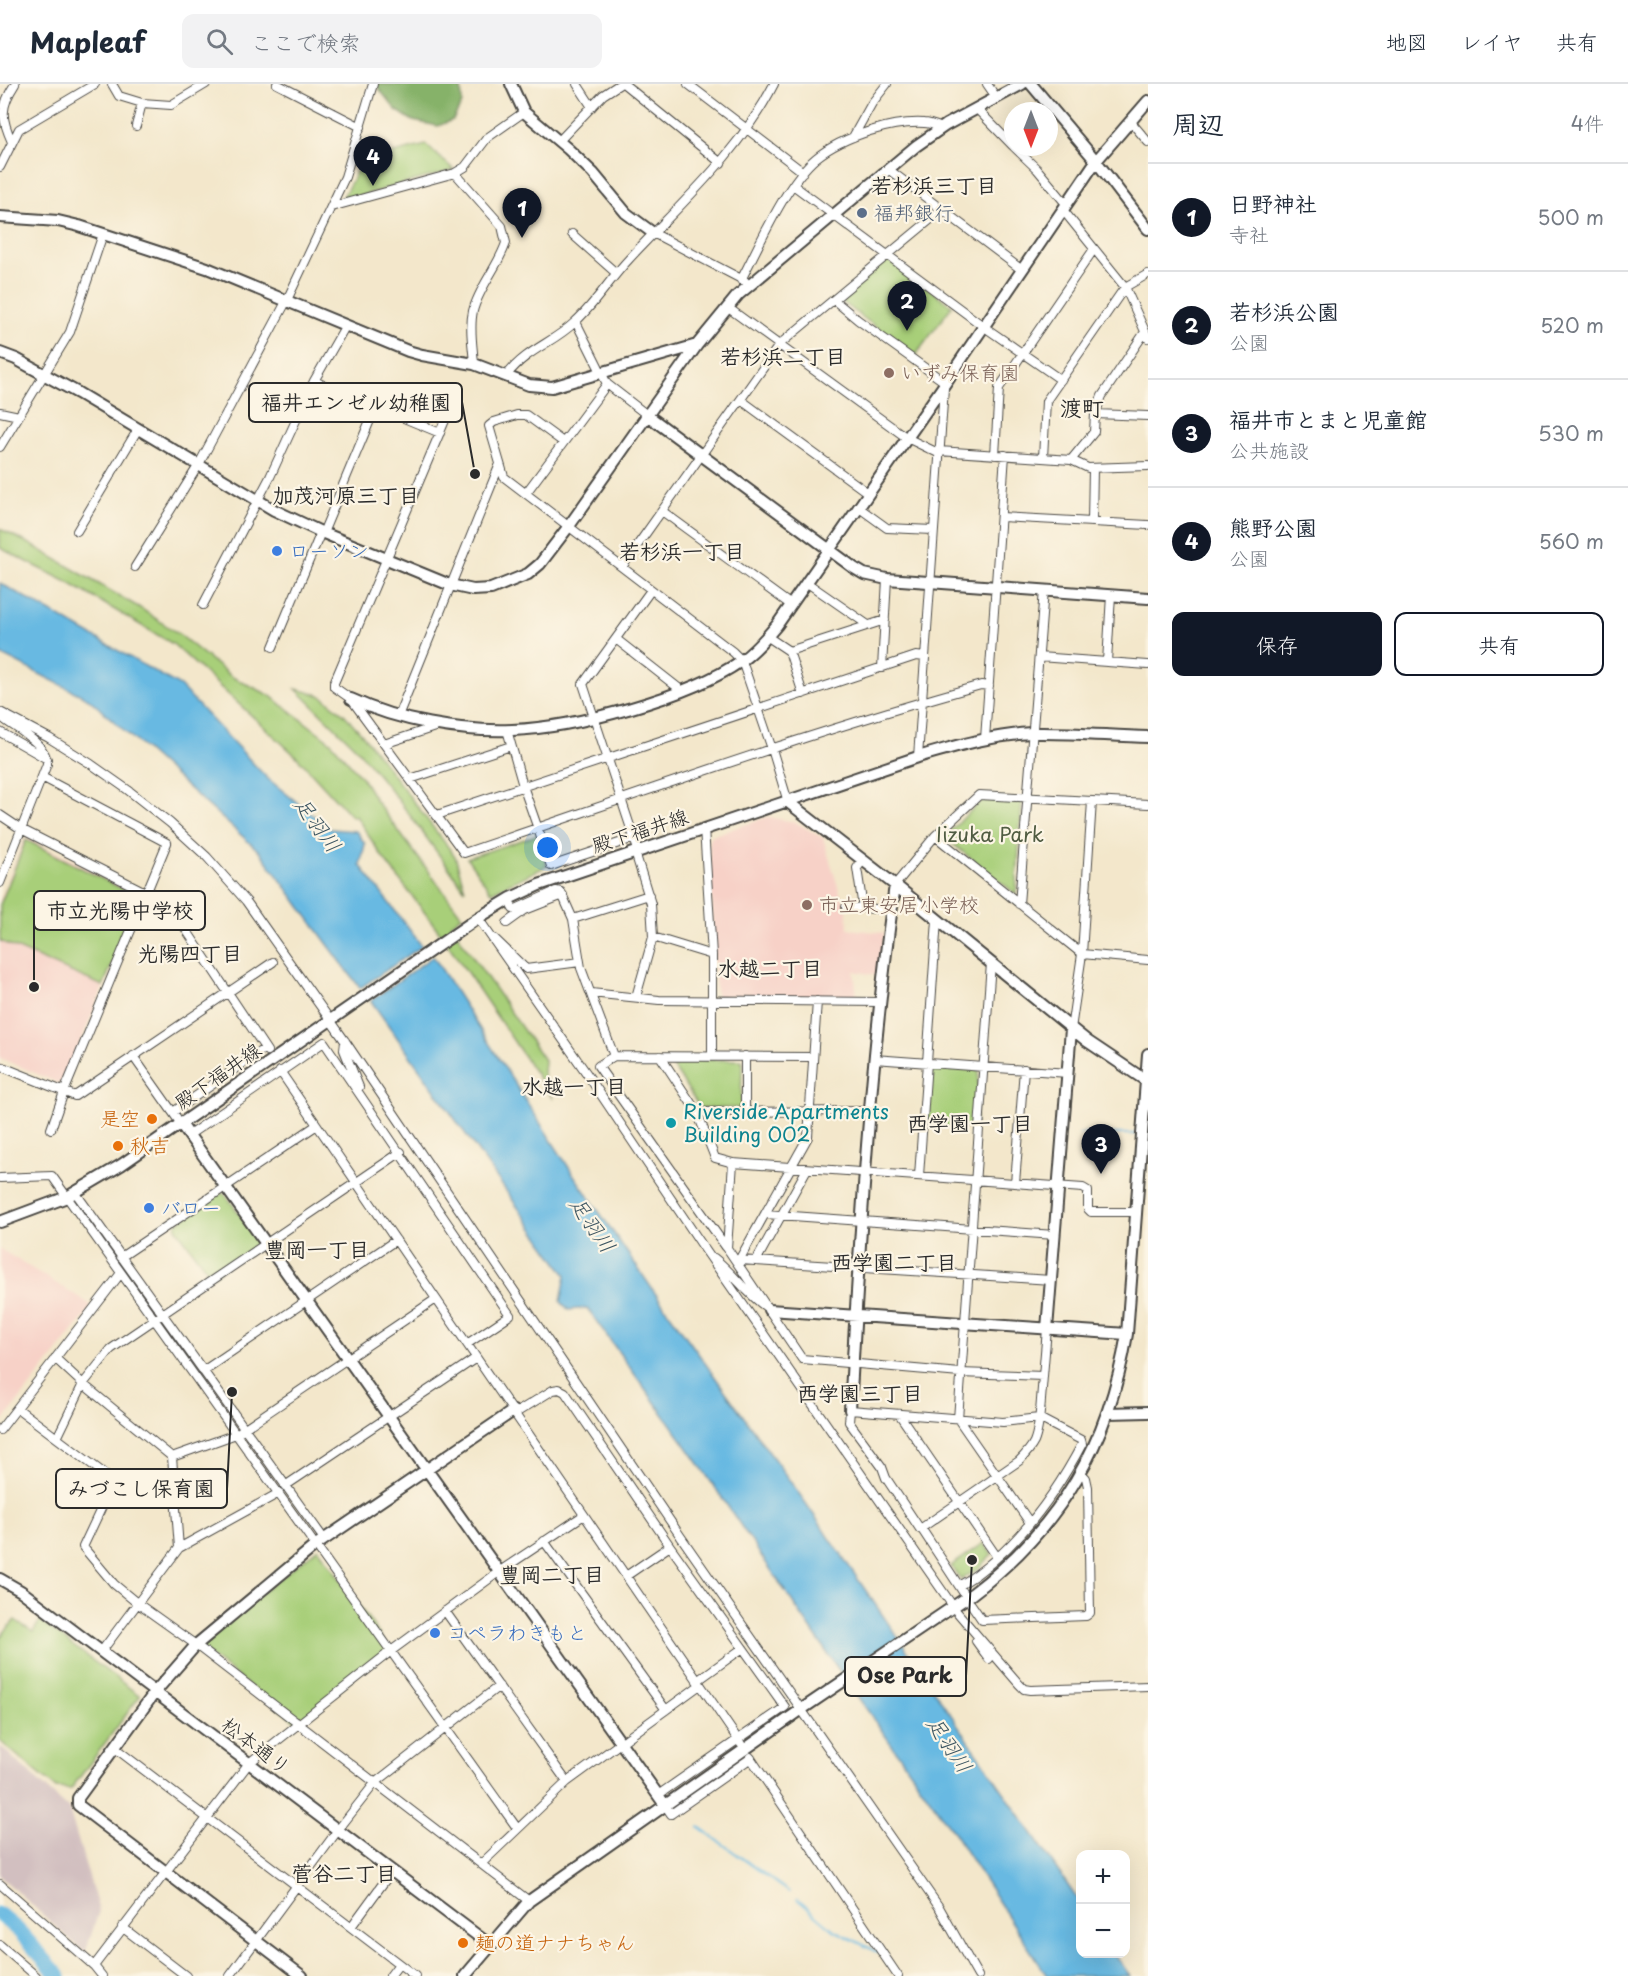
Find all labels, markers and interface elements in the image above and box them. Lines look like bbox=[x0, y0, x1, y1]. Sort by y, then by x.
search box bbox=[182, 14, 602, 68]
text: Mapleaf bbox=[30, 20, 146, 63]
icon: search bbox=[203, 25, 236, 58]
text: ここで検索 bbox=[251, 25, 361, 58]
text: 地図 bbox=[1386, 25, 1428, 57]
text: レイヤ bbox=[1461, 25, 1523, 57]
text: 共有 bbox=[1556, 25, 1598, 57]
north arrow bbox=[1004, 102, 1058, 156]
text: 周辺 bbox=[1172, 104, 1224, 143]
text: 4件 bbox=[1571, 108, 1604, 138]
pin: 4 bbox=[354, 136, 392, 186]
district label: 若杉浜三丁目 bbox=[871, 168, 997, 200]
text: 日野神社 bbox=[1229, 186, 1317, 219]
pin: 1 bbox=[502, 188, 542, 238]
place label: 福邦銀行 bbox=[874, 197, 954, 227]
text: 1 bbox=[1187, 202, 1196, 232]
text: 500 m bbox=[1537, 202, 1604, 232]
marker: 福邦銀行 bbox=[855, 206, 869, 220]
text: 寺社 bbox=[1229, 219, 1269, 249]
pin: 2 bbox=[888, 282, 926, 331]
text: 若杉浜公園 bbox=[1229, 294, 1339, 327]
text: 2 bbox=[1184, 310, 1199, 340]
text: 520 m bbox=[1540, 310, 1604, 340]
text: 公園 bbox=[1229, 327, 1269, 357]
district label: 若杉浜二丁目 bbox=[720, 339, 846, 371]
place label: いずみ保育園 bbox=[901, 357, 1019, 387]
marker: いずみ保育園 bbox=[882, 366, 896, 380]
callout: 福井エンゼル幼稚園 bbox=[249, 383, 462, 422]
text: 福井エンゼル幼稚園 bbox=[261, 385, 451, 417]
district label: 渡町 bbox=[1060, 390, 1104, 423]
text: 福井市とまと児童館 bbox=[1229, 402, 1427, 435]
text: 3 bbox=[1185, 418, 1198, 448]
text: 530 m bbox=[1538, 418, 1604, 448]
text: 公共施設 bbox=[1229, 435, 1309, 465]
district label: 加茂河原三丁目 bbox=[273, 478, 420, 510]
text: 熊野公園 bbox=[1229, 510, 1317, 543]
text: 4 bbox=[1185, 526, 1198, 556]
text: 560 m bbox=[1539, 526, 1604, 556]
district label: 若杉浜一丁目 bbox=[619, 534, 745, 566]
place label: ローソン bbox=[289, 535, 369, 565]
text: 公園 bbox=[1229, 543, 1269, 573]
marker: ローソン bbox=[270, 544, 284, 558]
button: 保存 bbox=[1172, 612, 1382, 676]
button: 共有 bbox=[1394, 612, 1604, 676]
water label: 足羽川 bbox=[287, 789, 350, 859]
street label: 殿下福井線 bbox=[588, 800, 692, 860]
park label: Iizuka Park bbox=[936, 819, 1044, 849]
your location bbox=[533, 833, 562, 862]
place label: 市立東安居小学校 bbox=[819, 889, 979, 919]
callout: 市立光陽中学校 bbox=[34, 891, 205, 930]
text: 市立光陽中学校 bbox=[47, 893, 194, 925]
marker: 市立東安居小学校 bbox=[800, 898, 814, 912]
district label: 光陽四丁目 bbox=[138, 936, 243, 968]
district label: 水越二丁目 bbox=[718, 951, 823, 983]
street label: 殿下福井線 bbox=[168, 1034, 267, 1116]
district label: 水越一丁目 bbox=[522, 1069, 627, 1101]
place label: Riverside Apartments Building 002 bbox=[683, 1096, 889, 1149]
place label: 是空 bbox=[100, 1103, 140, 1133]
district label: 西学園一丁目 bbox=[907, 1106, 1033, 1138]
marker: 是空 bbox=[145, 1112, 159, 1126]
marker: Riverside Apartments Building 002 bbox=[664, 1116, 678, 1130]
pin: 3 bbox=[1082, 1124, 1120, 1174]
place label: 秋吉 bbox=[130, 1130, 170, 1160]
marker: 秋吉 bbox=[111, 1139, 125, 1153]
water label: 足羽川 bbox=[562, 1189, 625, 1259]
place label: バロー bbox=[161, 1192, 221, 1222]
marker: バロー bbox=[142, 1201, 156, 1215]
district label: 豊岡一丁目 bbox=[265, 1232, 370, 1264]
district label: 西学園二丁目 bbox=[831, 1245, 957, 1277]
district label: 西学園三丁目 bbox=[797, 1376, 923, 1408]
callout: みづこし保育園 bbox=[56, 1469, 227, 1508]
text: みづこし保育園 bbox=[68, 1471, 215, 1503]
district label: 豊岡二丁目 bbox=[500, 1557, 605, 1589]
place label: コペラわきもと bbox=[447, 1617, 587, 1647]
marker: コペラわきもと bbox=[428, 1626, 442, 1640]
callout: Ose Park bbox=[845, 1657, 966, 1696]
text: Ose Park bbox=[857, 1658, 953, 1690]
street label: 松本通り bbox=[216, 1709, 298, 1781]
water label: 足羽川 bbox=[920, 1709, 982, 1779]
map controls bbox=[1076, 1850, 1130, 1958]
button: + bbox=[1076, 1850, 1130, 1904]
district label: 菅谷二丁目 bbox=[292, 1856, 397, 1888]
button: − bbox=[1076, 1904, 1130, 1958]
place label: 麺の道ナナちゃん bbox=[475, 1927, 635, 1957]
marker: 麺の道ナナちゃん bbox=[456, 1936, 470, 1950]

